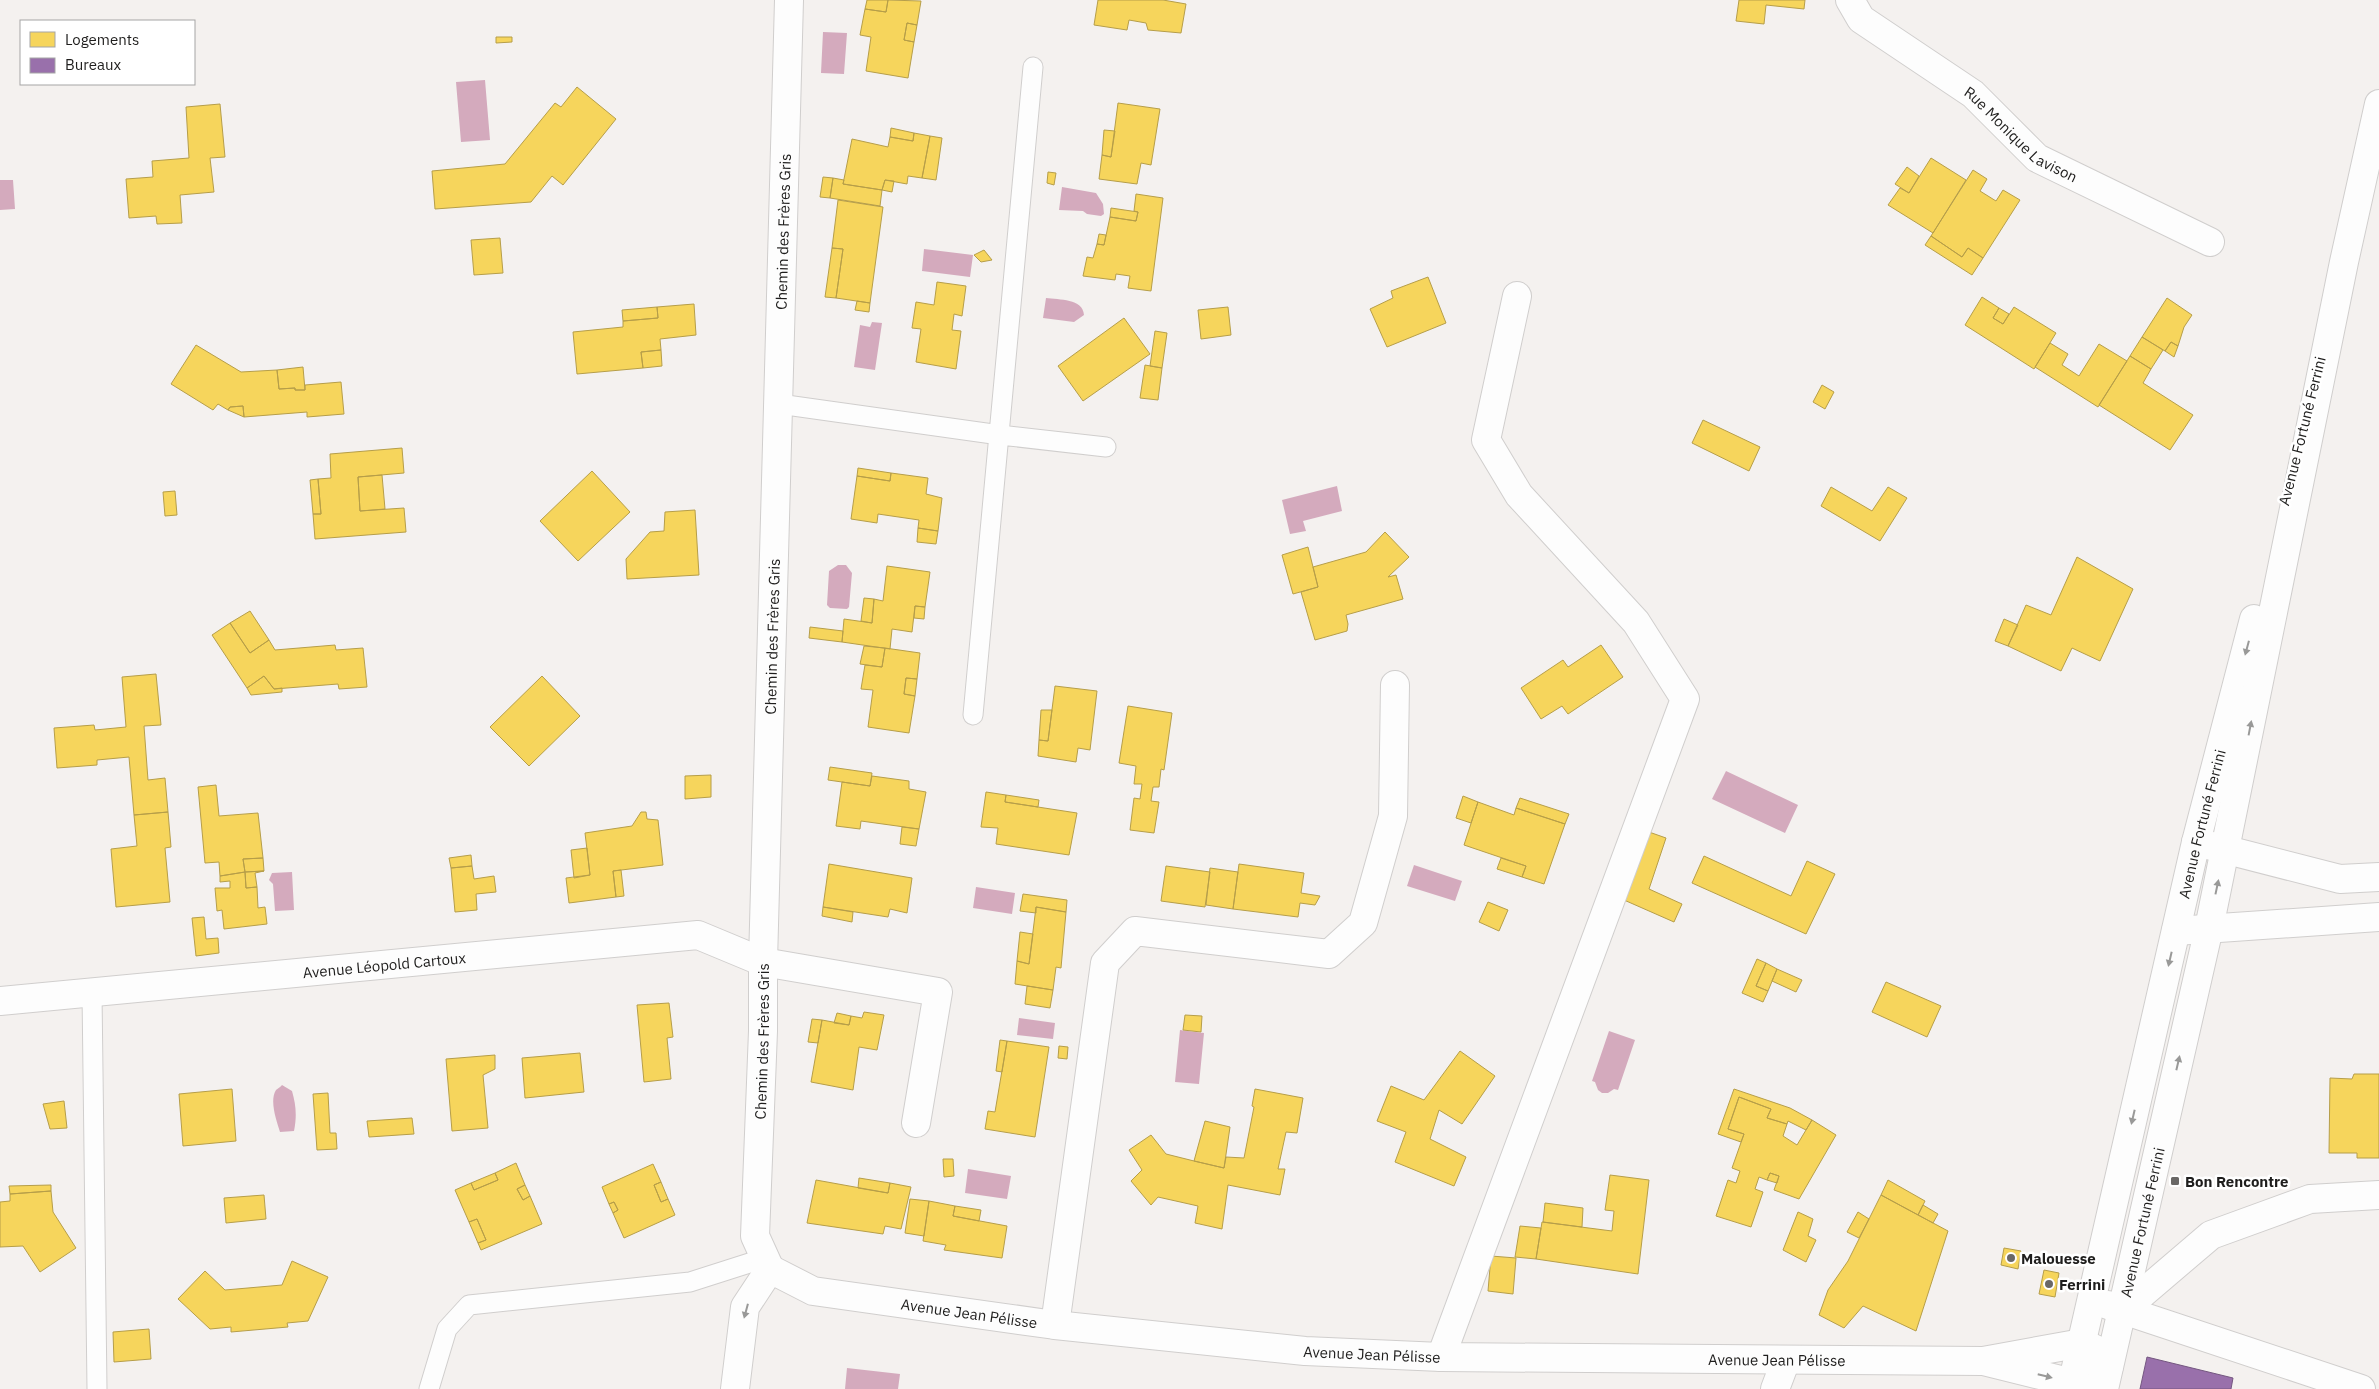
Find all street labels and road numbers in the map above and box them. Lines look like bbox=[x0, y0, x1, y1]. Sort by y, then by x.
street label: Rue Monique Lavison bbox=[1961, 82, 2081, 186]
street label: Chemin des Frères Gris bbox=[771, 153, 794, 310]
street label: Avenue Fortuné Ferrini bbox=[2274, 354, 2330, 508]
street label: Chemin des Frères Gris bbox=[760, 558, 783, 715]
street label: Avenue Fortuné Ferrini bbox=[2174, 747, 2229, 900]
street label: Avenue Léopold Cartoux bbox=[302, 947, 467, 982]
street label: Chemin des Frères Gris bbox=[750, 963, 773, 1120]
street label: Avenue Fortuné Ferrini bbox=[2116, 1145, 2168, 1299]
street label: Avenue Jean Pélisse bbox=[900, 1294, 1039, 1332]
street label: Avenue Jean Pélisse bbox=[1303, 1341, 1441, 1366]
street label: Avenue Jean Pélisse bbox=[1708, 1349, 1846, 1369]

